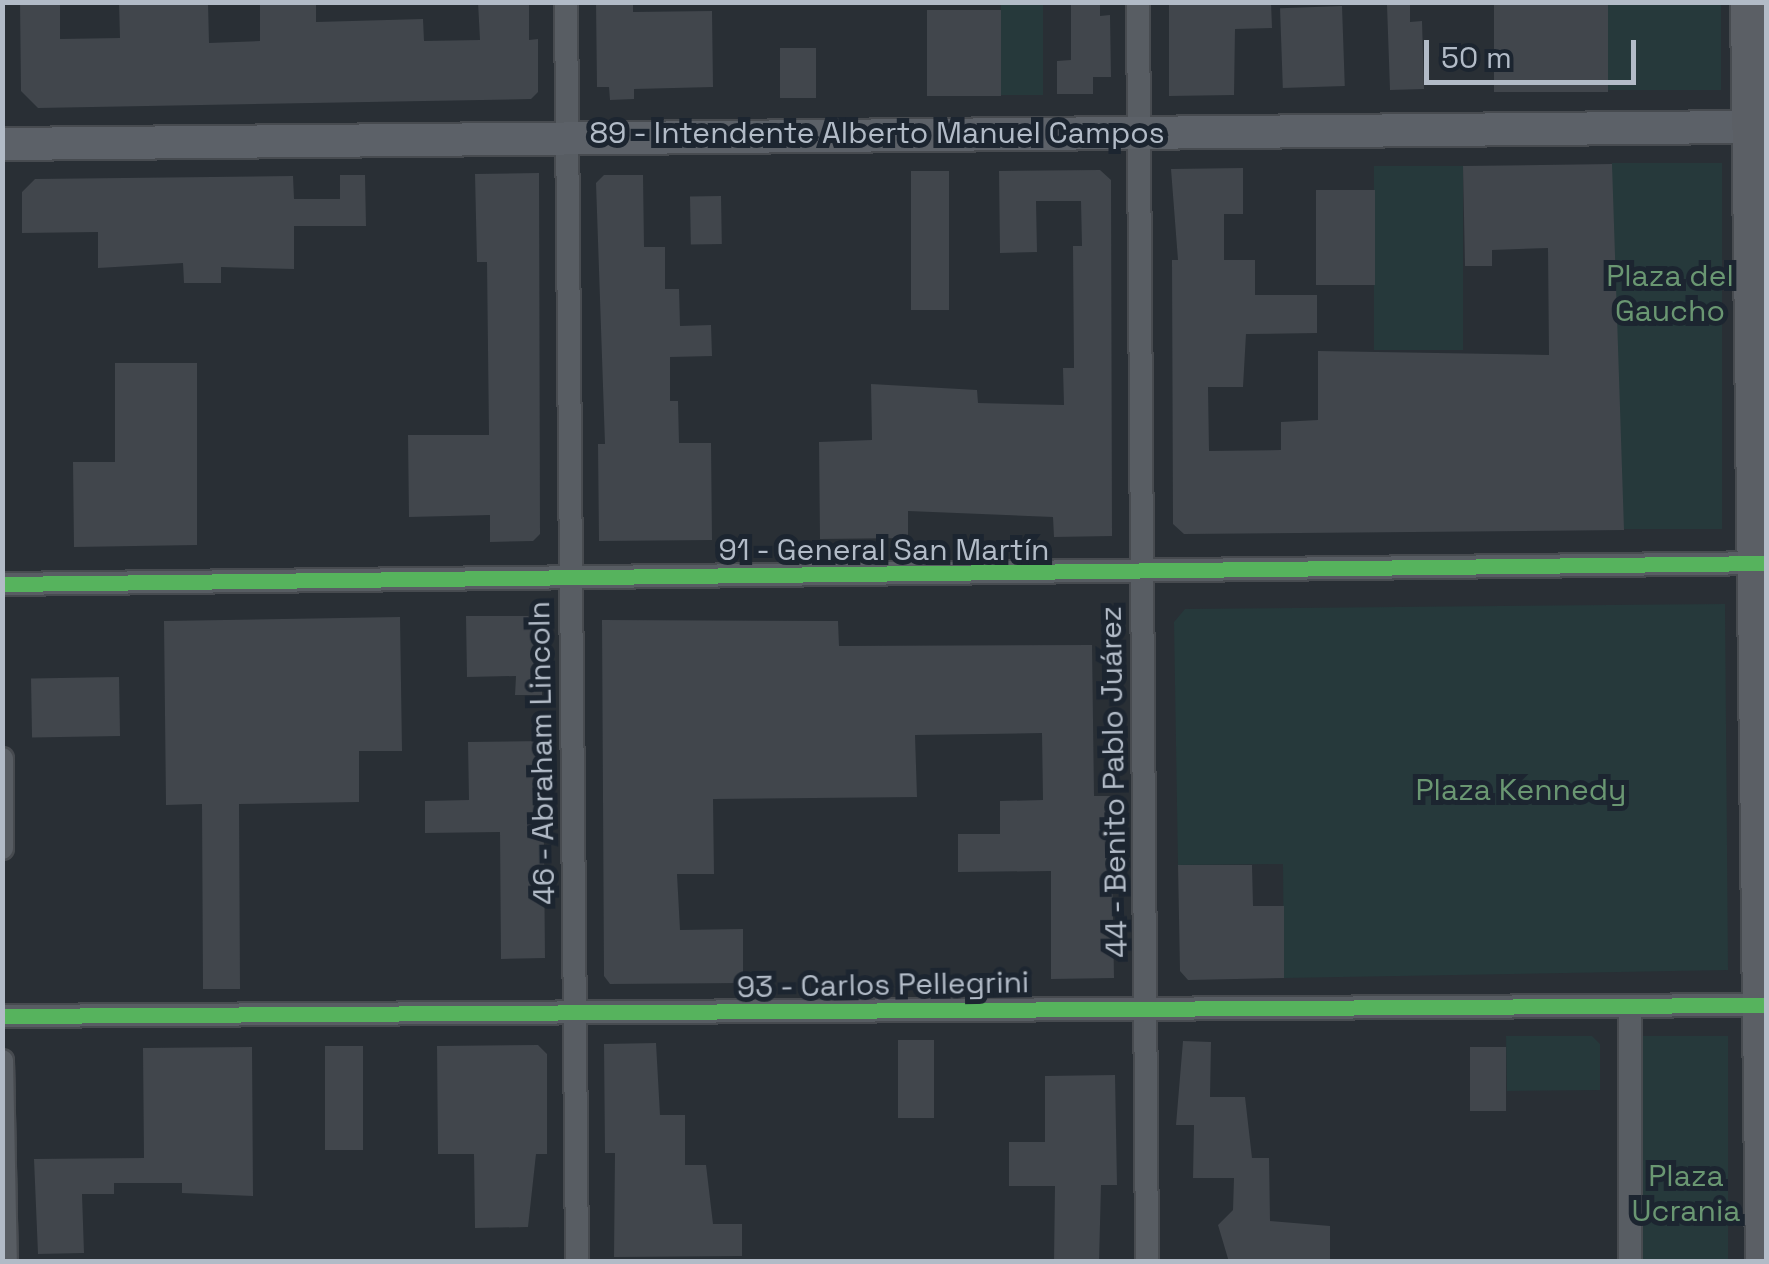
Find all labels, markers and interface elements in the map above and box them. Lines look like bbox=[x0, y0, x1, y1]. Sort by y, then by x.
scale bar bbox=[1429, 20, 1642, 82]
text: 50 m bbox=[1441, 38, 1512, 77]
street label: 89 - Intendente Alberto Manuel Campos bbox=[588, 115, 1166, 151]
park label: Plaza del Gaucho bbox=[1606, 258, 1734, 328]
street label: 91 - General San Martín bbox=[718, 532, 1050, 568]
street label: 46 - Abraham Lincoln bbox=[521, 600, 563, 906]
street label: 44 - Benito Pablo Juárez bbox=[1093, 605, 1135, 959]
park label: Plaza Kennedy bbox=[1416, 772, 1626, 808]
street label: 93 - Carlos Pellegrini bbox=[736, 964, 1030, 1006]
park label: Plaza Ucrania bbox=[1632, 1158, 1740, 1228]

